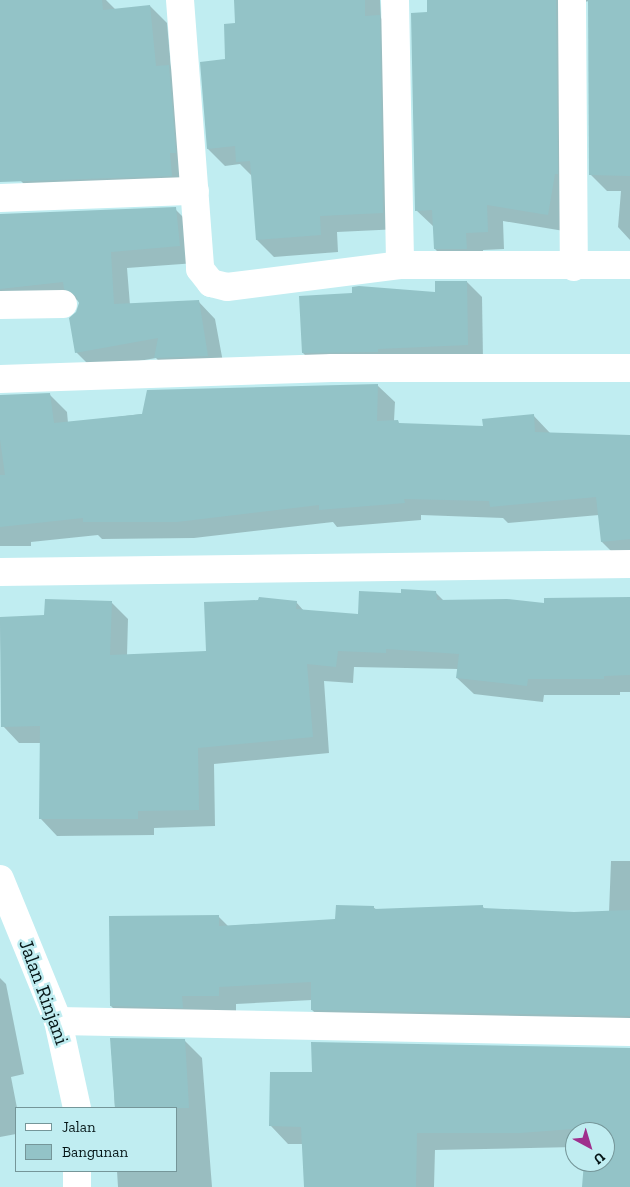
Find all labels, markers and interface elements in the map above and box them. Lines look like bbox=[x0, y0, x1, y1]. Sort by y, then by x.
street label: Jalan Rinjani bbox=[14, 936, 74, 1048]
legend bbox=[15, 1107, 178, 1172]
text: Jalan bbox=[62, 1118, 96, 1136]
north arrow bbox=[565, 1122, 615, 1172]
text: Bangunan bbox=[62, 1143, 128, 1161]
text: U bbox=[590, 1148, 608, 1168]

